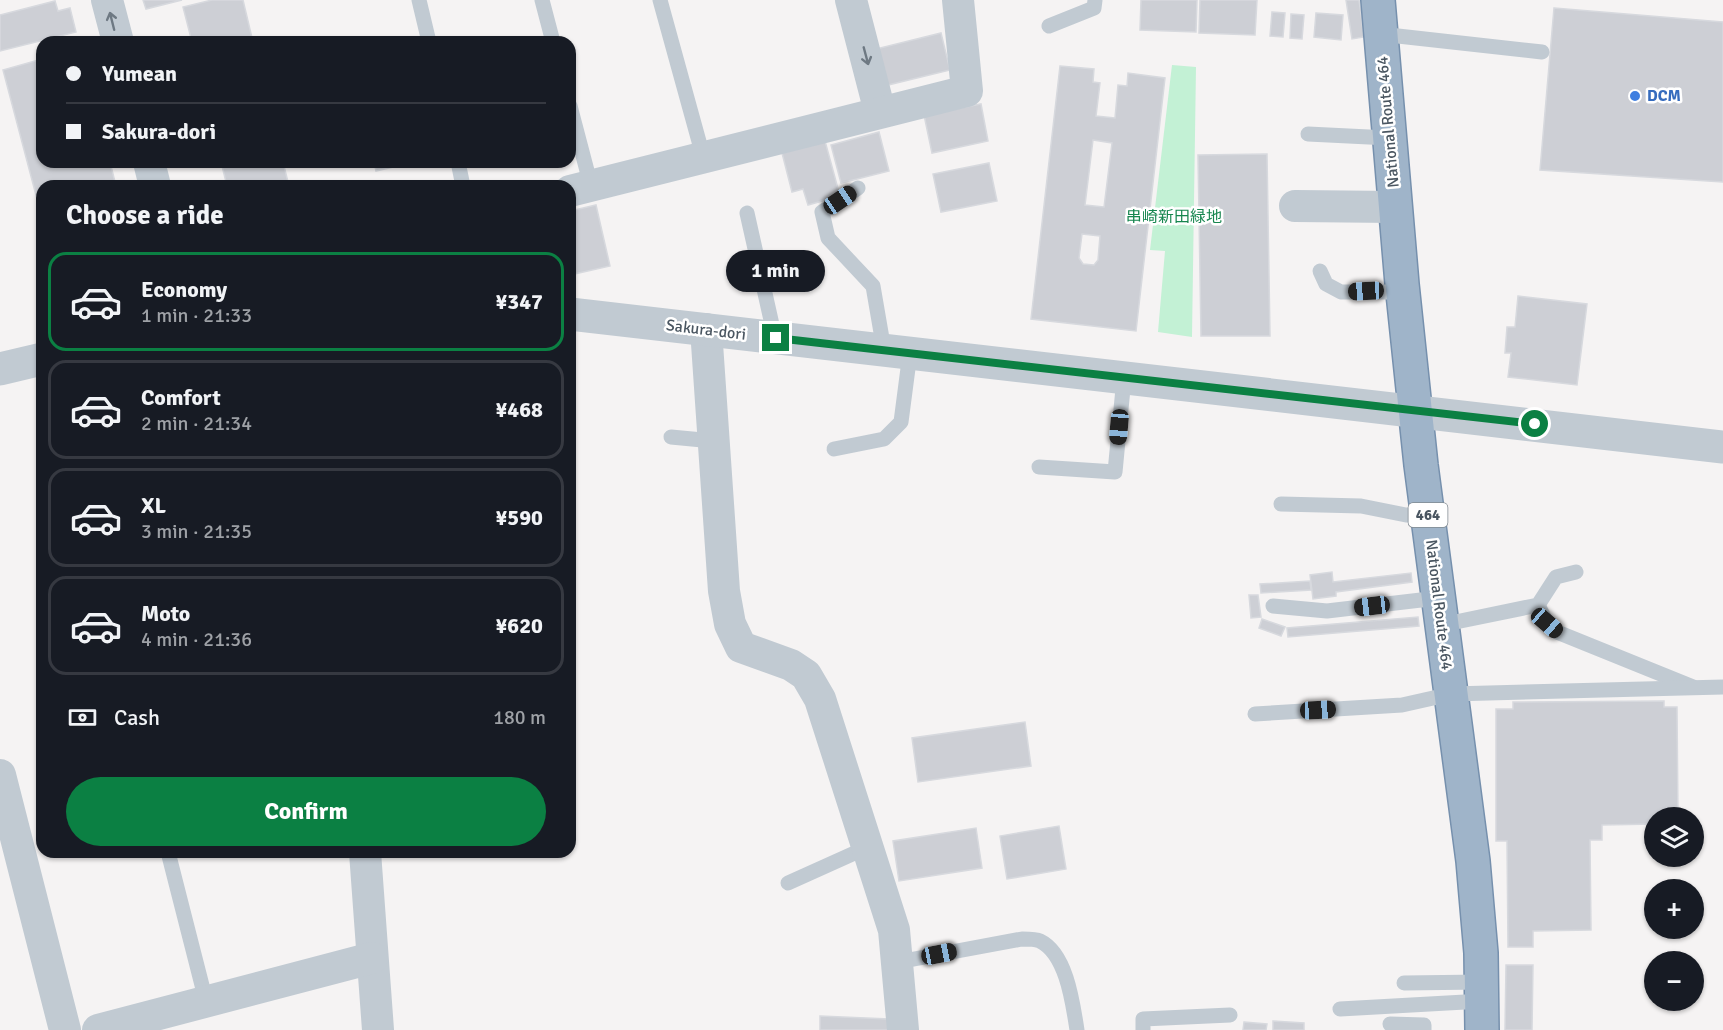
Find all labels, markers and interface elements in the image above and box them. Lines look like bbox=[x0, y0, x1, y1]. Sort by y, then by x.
one-way arrow bbox=[106, 12, 118, 31]
one-way arrow bbox=[860, 46, 872, 65]
street label: National Route 464 bbox=[1372, 55, 1404, 188]
text: Yumean bbox=[102, 60, 177, 87]
place label: DCM bbox=[1647, 86, 1681, 106]
marker: DCM bbox=[1628, 89, 1642, 103]
text: Sakura-dori bbox=[102, 118, 216, 145]
car bbox=[820, 182, 860, 218]
text: Choose a ride bbox=[66, 199, 224, 232]
park label: 串崎新田緑地 bbox=[1126, 207, 1222, 227]
callout: 1 min bbox=[726, 251, 826, 293]
text: 1 min bbox=[751, 258, 800, 283]
icon: car bbox=[69, 275, 123, 329]
text: Economy bbox=[141, 276, 227, 303]
car bbox=[1348, 281, 1384, 301]
text: ¥347 bbox=[495, 288, 543, 315]
text: 1 min · 21:33 bbox=[141, 303, 252, 328]
street label: Sakura-dori bbox=[665, 315, 747, 345]
route end bbox=[762, 324, 789, 351]
icon: car bbox=[69, 383, 123, 437]
text: Comfort bbox=[141, 384, 221, 411]
text: ¥468 bbox=[495, 396, 543, 423]
car bbox=[1108, 408, 1130, 446]
route start bbox=[1521, 410, 1548, 437]
text: 2 min · 21:34 bbox=[141, 411, 252, 436]
icon: car bbox=[69, 491, 123, 545]
text: XL bbox=[141, 492, 166, 519]
road number: 464 bbox=[1408, 503, 1448, 527]
text: ¥590 bbox=[495, 504, 543, 531]
text: 3 min · 21:35 bbox=[141, 519, 252, 544]
street label: National Route 464 bbox=[1421, 538, 1457, 672]
car bbox=[1353, 595, 1391, 617]
icon: car bbox=[69, 599, 123, 653]
text: Moto bbox=[141, 600, 190, 627]
car bbox=[1528, 604, 1566, 642]
text: ¥620 bbox=[495, 612, 543, 639]
text: 4 min · 21:36 bbox=[141, 627, 252, 652]
car bbox=[1300, 700, 1336, 720]
icon: cash bbox=[66, 701, 99, 734]
text: Cash bbox=[114, 704, 160, 731]
text: 180 m bbox=[493, 705, 546, 730]
button: Confirm bbox=[66, 777, 546, 846]
map controls bbox=[1644, 807, 1704, 1011]
button: layers bbox=[1644, 807, 1704, 867]
button: + bbox=[1644, 879, 1704, 939]
car bbox=[920, 942, 958, 966]
button: − bbox=[1644, 951, 1704, 1011]

